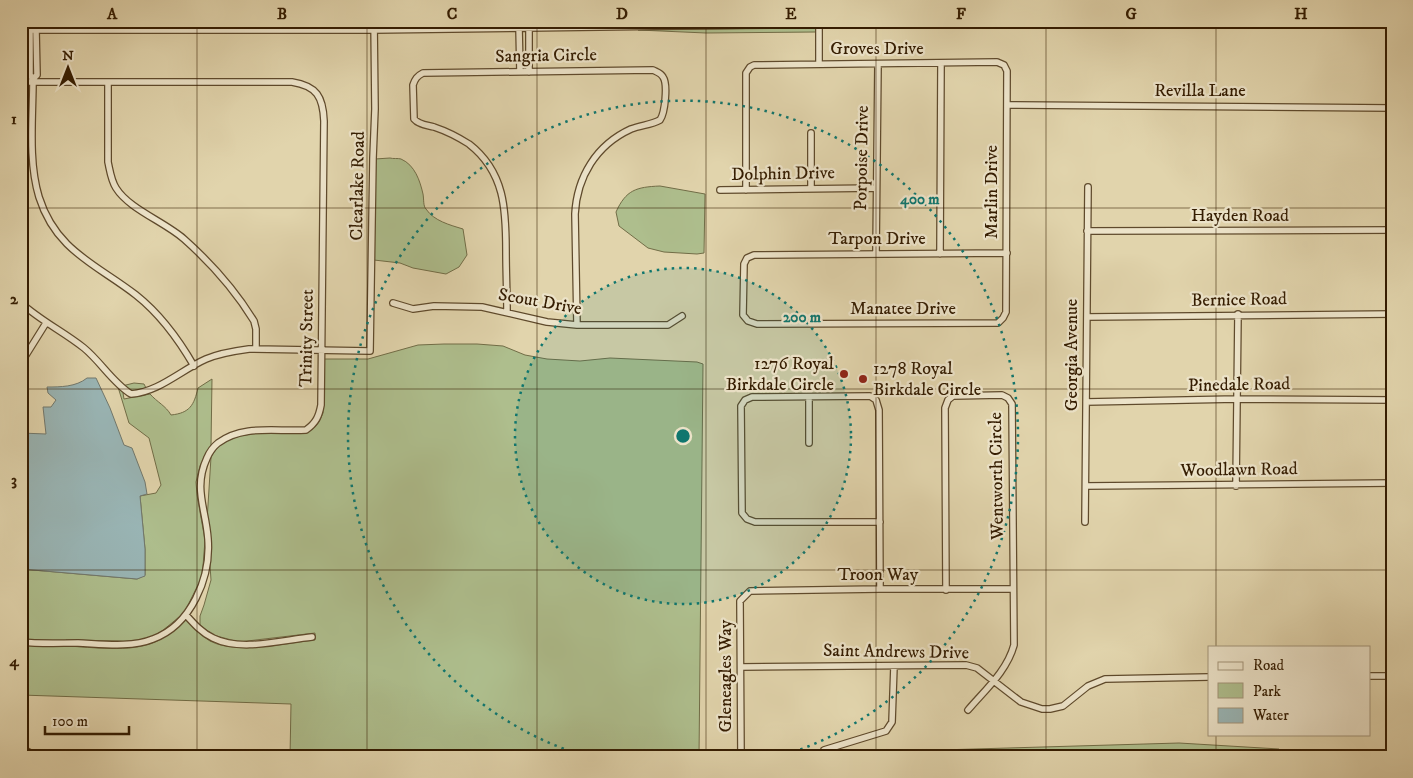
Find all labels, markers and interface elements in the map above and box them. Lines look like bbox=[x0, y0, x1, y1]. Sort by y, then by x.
text: A bbox=[106, 4, 118, 24]
text: B bbox=[277, 4, 287, 24]
text: C bbox=[447, 4, 457, 24]
text: D bbox=[616, 4, 628, 24]
text: E bbox=[785, 4, 797, 24]
text: F bbox=[956, 4, 966, 24]
text: G bbox=[1125, 4, 1137, 24]
text: H bbox=[1294, 4, 1308, 24]
street label: Groves Drive bbox=[830, 38, 924, 60]
north arrow bbox=[42, 42, 92, 92]
street label: Sangria Circle bbox=[495, 44, 597, 68]
text: N bbox=[62, 47, 74, 65]
street label: Revilla Lane bbox=[1154, 80, 1246, 102]
street label: Porpoise Drive bbox=[850, 105, 874, 211]
text: 1 bbox=[11, 109, 17, 129]
street label: Clearlake Road bbox=[346, 131, 370, 241]
street label: Marlin Drive bbox=[981, 145, 1003, 239]
street label: Dolphin Drive bbox=[731, 162, 835, 186]
text: 400 m bbox=[899, 190, 940, 209]
street label: Hayden Road bbox=[1191, 205, 1289, 227]
street label: Tarpon Drive bbox=[828, 228, 926, 250]
street label: Scout Drive bbox=[497, 284, 583, 320]
street label: Bernice Road bbox=[1191, 288, 1287, 312]
text: 2 bbox=[10, 289, 19, 309]
street label: Trinity Street bbox=[295, 289, 319, 387]
street label: Manatee Drive bbox=[850, 298, 956, 320]
street label: Georgia Avenue bbox=[1061, 299, 1083, 411]
text: 200 m bbox=[783, 308, 822, 327]
place label: 1276 Royal Birkdale Circle bbox=[726, 353, 835, 396]
place label: 1278 Royal Birkdale Circle bbox=[873, 358, 981, 401]
marker: 1276 Royal Birkdale Circle bbox=[838, 368, 850, 380]
marker: 1278 Royal Birkdale Circle bbox=[857, 373, 869, 385]
street label: Pinedale Road bbox=[1188, 373, 1290, 397]
street label: Wentworth Circle bbox=[985, 412, 1009, 541]
centre of rings bbox=[674, 427, 692, 445]
street label: Woodlawn Road bbox=[1179, 458, 1298, 482]
text: 3 bbox=[11, 470, 17, 490]
street label: Troon Way bbox=[838, 564, 919, 586]
street label: Gleneagles Way bbox=[715, 619, 737, 732]
street label: Saint Andrews Drive bbox=[823, 640, 969, 664]
legend bbox=[1208, 646, 1370, 736]
text: 4 bbox=[8, 651, 19, 671]
text: Road bbox=[1253, 656, 1285, 675]
text: Park bbox=[1253, 682, 1282, 701]
scale bar bbox=[45, 703, 129, 735]
text: Water bbox=[1252, 706, 1289, 725]
text: 100 m bbox=[52, 712, 88, 731]

